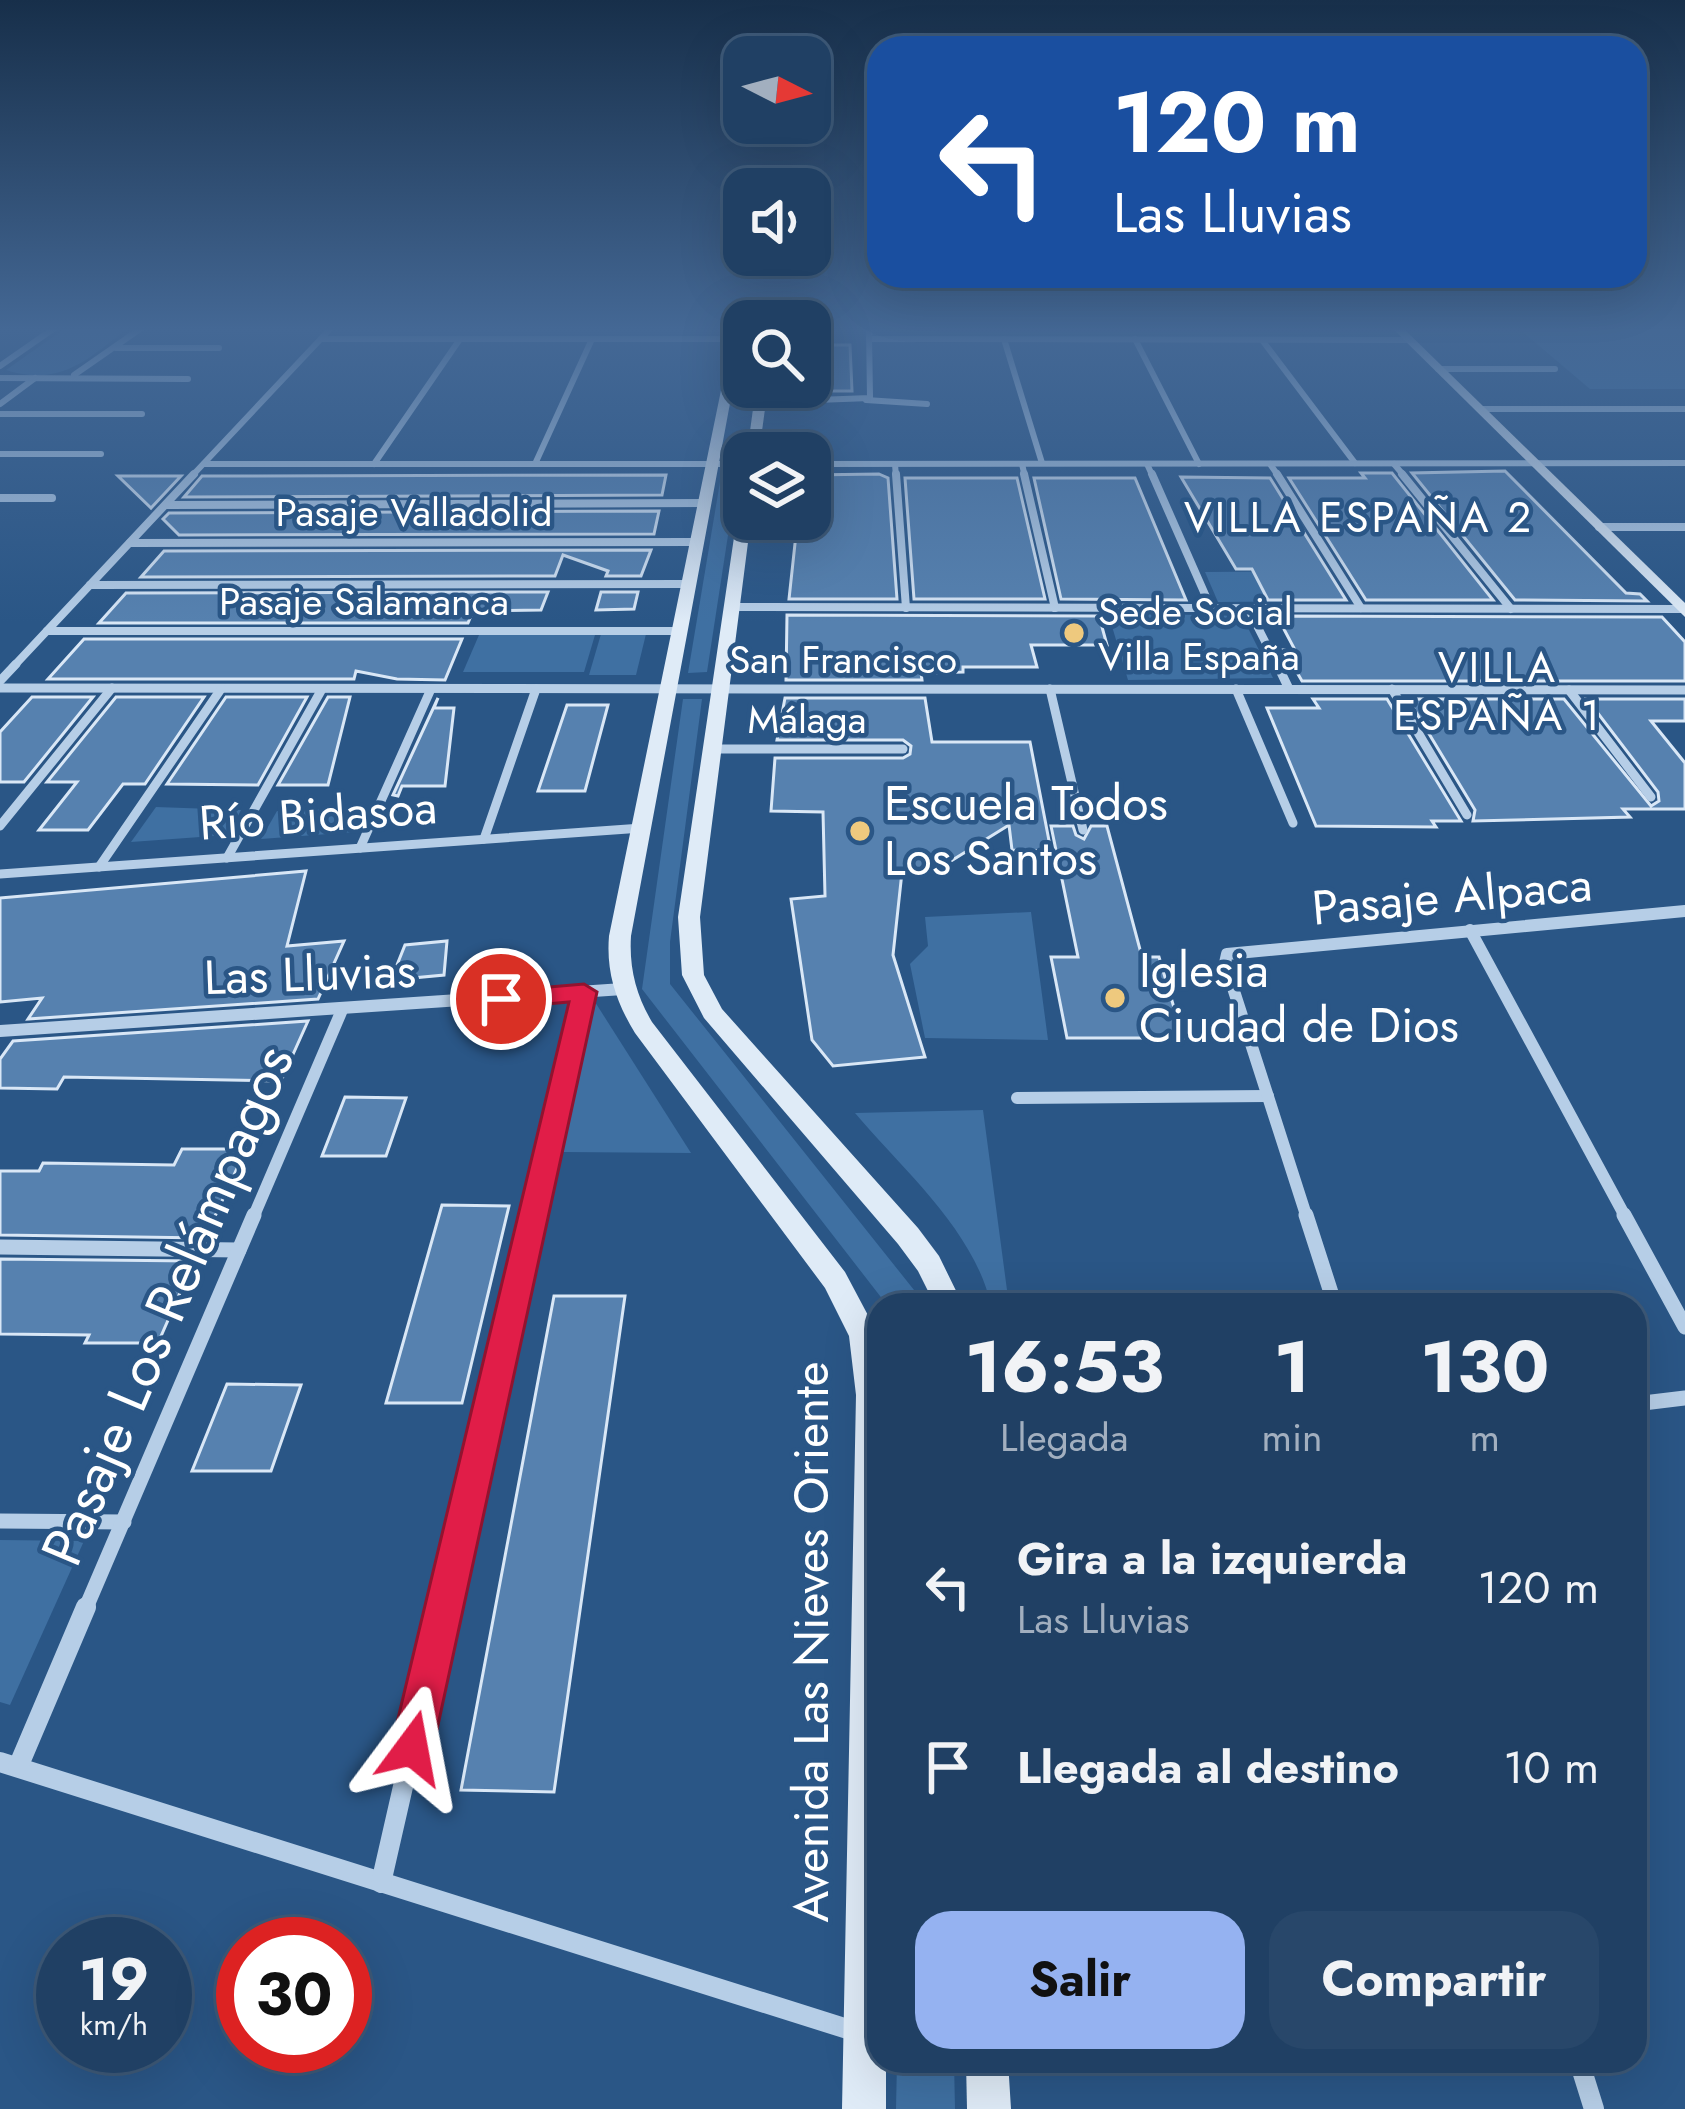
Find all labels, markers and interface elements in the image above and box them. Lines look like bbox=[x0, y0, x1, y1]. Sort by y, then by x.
north arrow bbox=[723, 36, 831, 144]
map controls bbox=[723, 36, 831, 540]
text: 120 m bbox=[1113, 62, 1361, 184]
icon: left bbox=[915, 84, 1071, 240]
button: sound bbox=[723, 168, 831, 276]
text: Las Lluvias bbox=[1113, 174, 1352, 252]
button: search bbox=[723, 300, 831, 408]
button: layers bbox=[723, 432, 831, 540]
street label: Pasaje Valladolid bbox=[275, 484, 553, 541]
district label: VILLA ESPAÑA 2 bbox=[1184, 487, 1534, 548]
street label: Pasaje Salamanca bbox=[219, 573, 509, 630]
place label: Sede Social Villa España bbox=[1098, 583, 1300, 685]
marker: Sede Social Villa España bbox=[1061, 620, 1087, 646]
street label: San Francisco bbox=[729, 631, 957, 688]
district label: VILLA ESPAÑA 1 bbox=[1393, 637, 1603, 746]
street label: Málaga bbox=[747, 691, 867, 748]
place label: Escuela Todos Los Santos bbox=[884, 769, 1168, 893]
street label: Río Bidasoa bbox=[197, 772, 439, 858]
marker: Escuela Todos Los Santos bbox=[847, 818, 873, 844]
street label: Pasaje Alpaca bbox=[1309, 849, 1595, 943]
street label: Las Lluvias bbox=[203, 936, 417, 1012]
place label: Iglesia Ciudad de Dios bbox=[1139, 936, 1459, 1060]
pin bbox=[450, 948, 552, 1050]
icon: arrive bbox=[468, 966, 534, 1032]
marker: Iglesia Ciudad de Dios bbox=[1102, 985, 1128, 1011]
street label: Pasaje Los Relámpagos bbox=[20, 1032, 314, 1578]
text: 16:53 bbox=[965, 1315, 1164, 1419]
text: 1 bbox=[1274, 1315, 1310, 1419]
text: 130 bbox=[1420, 1315, 1549, 1419]
street label: Avenida Las Nieves Oriente bbox=[777, 1362, 846, 1922]
text: Llegada bbox=[1000, 1409, 1129, 1466]
text: min bbox=[1262, 1409, 1323, 1466]
text: m bbox=[1470, 1409, 1500, 1466]
text: Gira a la izquierda bbox=[1017, 1526, 1408, 1591]
icon: left bbox=[915, 1554, 981, 1620]
text: 120 m bbox=[1478, 1555, 1599, 1620]
text: Las Lluvias bbox=[1017, 1591, 1190, 1648]
position arrow bbox=[349, 1685, 475, 1811]
icon: arrive bbox=[915, 1734, 981, 1800]
text: Llegada al destino bbox=[1017, 1735, 1399, 1800]
text: 10 m bbox=[1503, 1735, 1599, 1800]
button: Salir bbox=[915, 1911, 1245, 2049]
button: Compartir bbox=[1269, 1911, 1599, 2049]
speed limit sign: 30 bbox=[216, 1917, 372, 2073]
text: 19 bbox=[79, 1936, 149, 2023]
text: km/h bbox=[80, 2003, 148, 2046]

